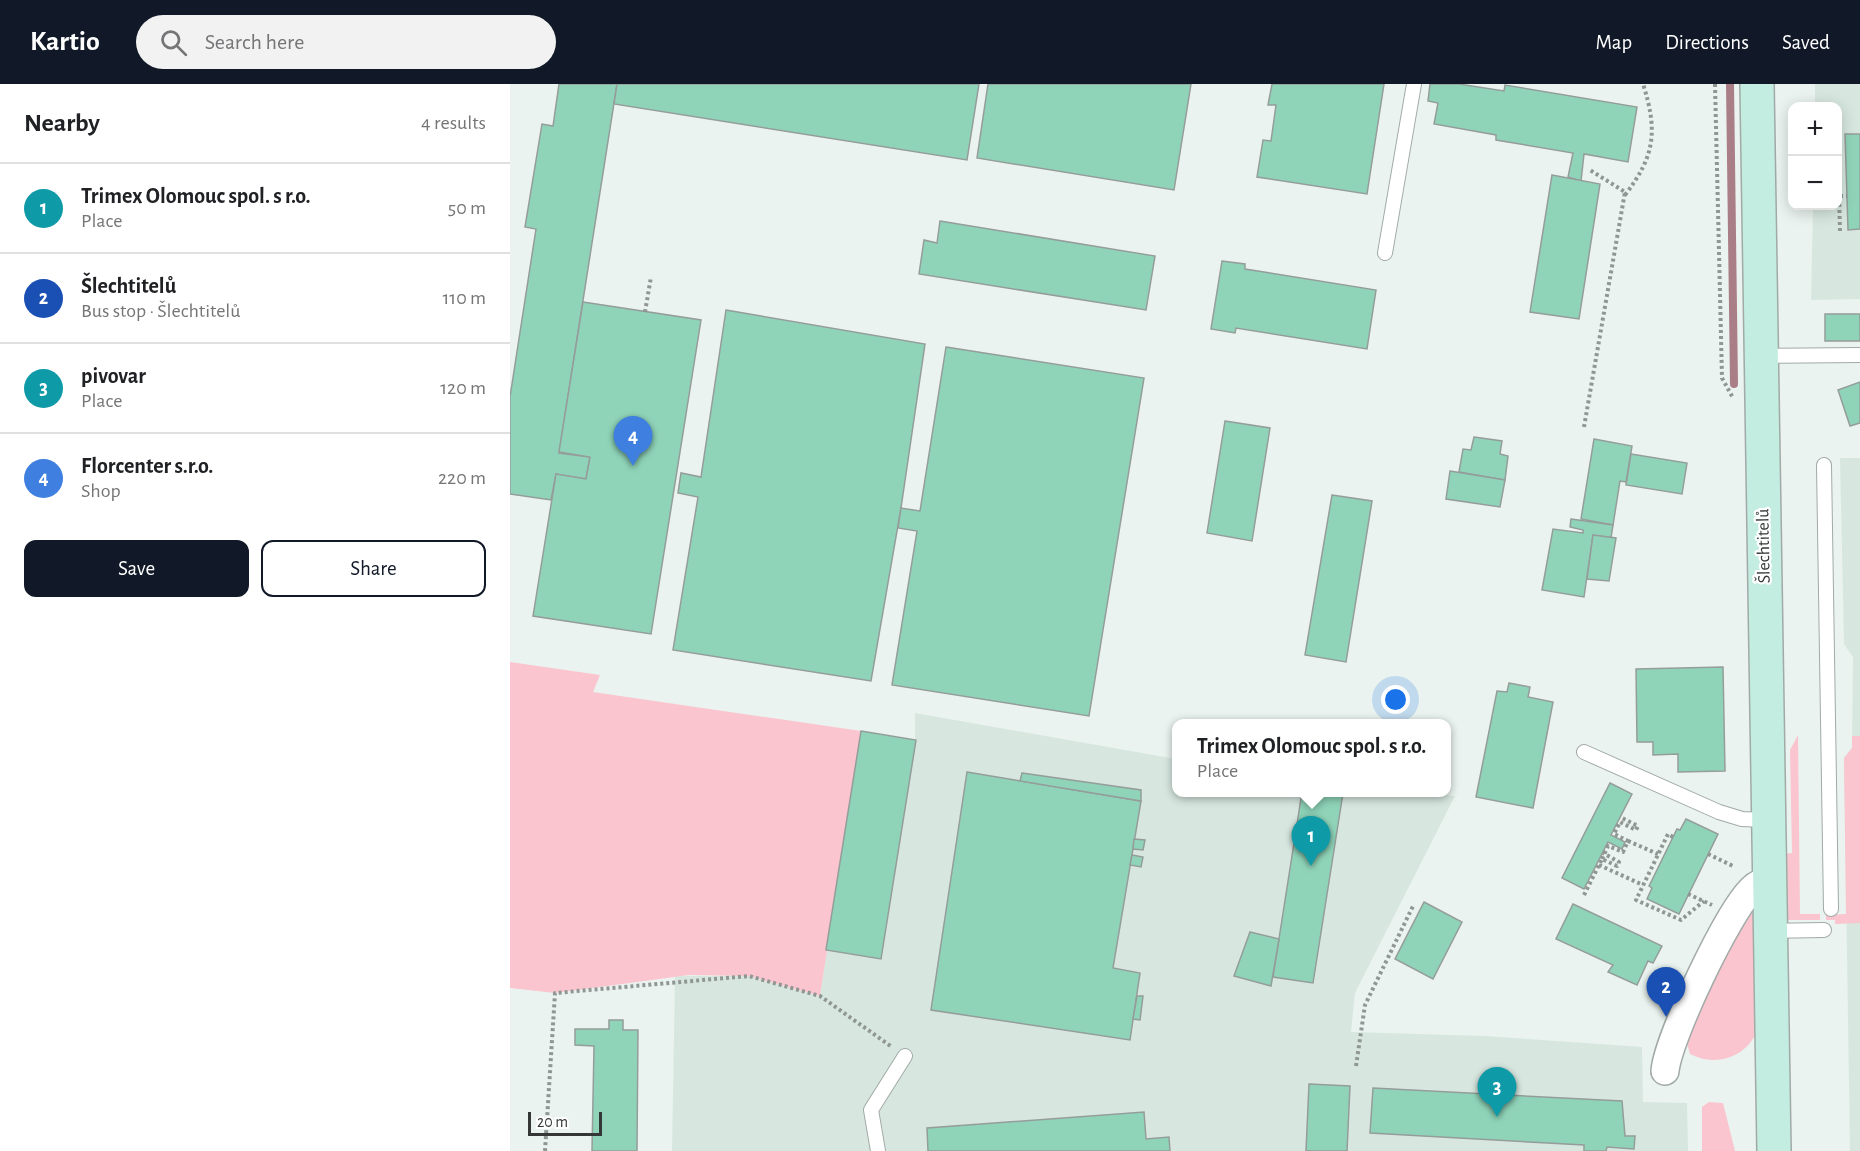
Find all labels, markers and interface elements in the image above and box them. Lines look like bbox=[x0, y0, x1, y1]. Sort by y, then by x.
search box bbox=[136, 15, 556, 69]
icon: search bbox=[157, 26, 190, 59]
text: Kartio bbox=[30, 28, 100, 56]
text: Search here bbox=[205, 31, 304, 53]
text: Map bbox=[1596, 32, 1632, 53]
text: Directions bbox=[1665, 32, 1749, 53]
text: Saved bbox=[1782, 32, 1830, 53]
map controls bbox=[1788, 102, 1842, 210]
button: + bbox=[1788, 102, 1842, 156]
text: Nearby bbox=[24, 110, 100, 136]
text: 4 results bbox=[421, 113, 486, 133]
button: − bbox=[1788, 156, 1842, 210]
text: Trimex Olomouc spol. s r.o. bbox=[81, 185, 310, 207]
text: 1 bbox=[40, 198, 47, 218]
text: 50 m bbox=[448, 198, 486, 218]
text: Place bbox=[81, 211, 122, 231]
text: Šlechtitelů bbox=[81, 275, 176, 297]
text: 2 bbox=[39, 288, 48, 308]
text: 110 m bbox=[442, 288, 486, 308]
text: Bus stop · Šlechtitelů bbox=[81, 301, 241, 321]
text: pivovar bbox=[81, 365, 146, 387]
text: 3 bbox=[39, 378, 48, 398]
text: 120 m bbox=[440, 378, 486, 398]
text: Place bbox=[81, 391, 122, 411]
pin: 4 bbox=[614, 416, 652, 466]
text: Florcenter s.r.o. bbox=[81, 455, 213, 477]
text: 4 bbox=[38, 468, 49, 488]
text: 220 m bbox=[438, 468, 486, 488]
text: Shop bbox=[81, 481, 121, 501]
street label: Šlechtitelů bbox=[1751, 508, 1774, 584]
button: Save bbox=[24, 540, 249, 597]
button: Share bbox=[261, 540, 486, 597]
your location bbox=[1381, 685, 1410, 714]
popup bbox=[1172, 719, 1451, 797]
text: Trimex Olomouc spol. s r.o. bbox=[1197, 735, 1426, 757]
text: Place bbox=[1197, 761, 1238, 781]
pin: 1 bbox=[1292, 816, 1330, 866]
pin: 2 bbox=[1646, 968, 1686, 1017]
pin: 3 bbox=[1478, 1068, 1516, 1117]
scale bar bbox=[528, 1109, 602, 1136]
text: 20 m bbox=[537, 1114, 568, 1130]

